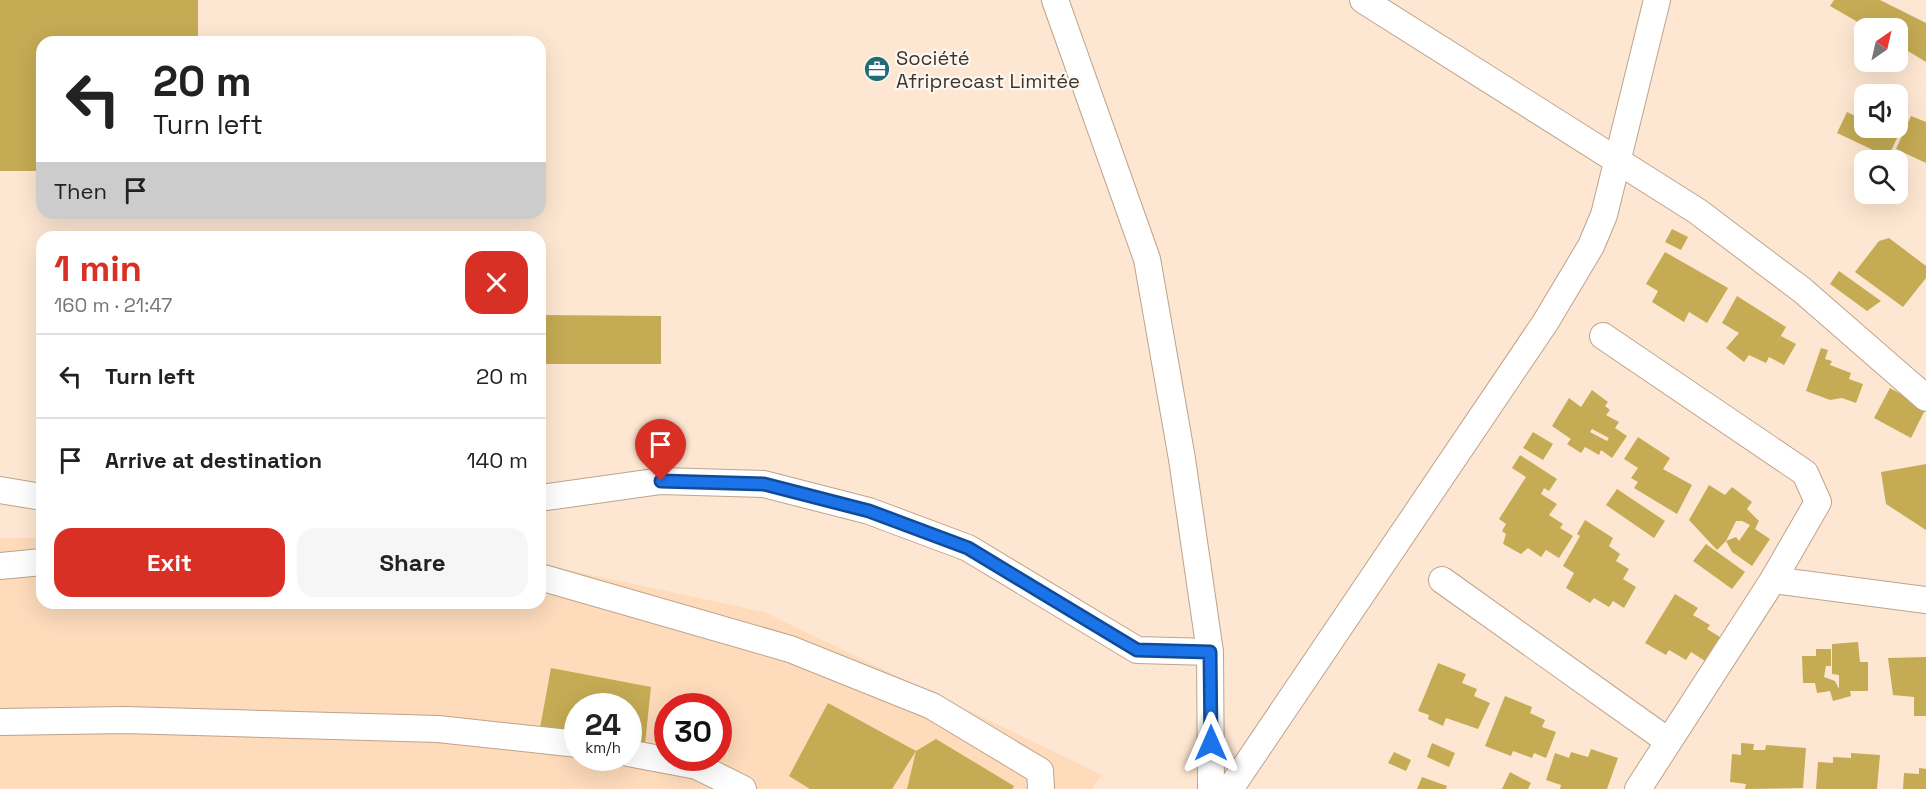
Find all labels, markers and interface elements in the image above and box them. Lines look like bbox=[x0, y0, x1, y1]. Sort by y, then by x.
north arrow bbox=[1854, 18, 1908, 72]
map controls bbox=[1854, 18, 1908, 204]
place label: Société Afriprecast Limitée bbox=[896, 45, 1080, 94]
office icon: Société Afriprecast Limitée bbox=[862, 54, 892, 84]
text: 20 m bbox=[153, 55, 252, 108]
icon: left bbox=[54, 60, 132, 138]
button: sound bbox=[1854, 84, 1908, 138]
text: Turn left bbox=[153, 107, 263, 142]
button: search bbox=[1854, 150, 1908, 204]
icon: arrive bbox=[119, 174, 152, 207]
text: Then bbox=[54, 177, 107, 205]
text: 1 min bbox=[54, 246, 142, 292]
button: close bbox=[465, 251, 528, 314]
text: 160 m · 21:47 bbox=[54, 292, 172, 318]
icon: left bbox=[54, 360, 87, 393]
text: Turn left bbox=[105, 362, 195, 390]
text: 20 m bbox=[476, 362, 528, 390]
pin bbox=[635, 419, 686, 481]
icon: arrive bbox=[644, 428, 677, 461]
icon: arrive bbox=[54, 444, 87, 477]
text: Arrive at destination bbox=[105, 446, 322, 474]
text: 140 m bbox=[466, 446, 528, 474]
button: Exit bbox=[54, 528, 285, 597]
button: Share bbox=[297, 528, 528, 597]
speed limit sign: 30 bbox=[654, 693, 732, 771]
text: 24 bbox=[585, 705, 621, 744]
position arrow bbox=[1179, 711, 1243, 775]
text: km/h bbox=[585, 738, 621, 757]

